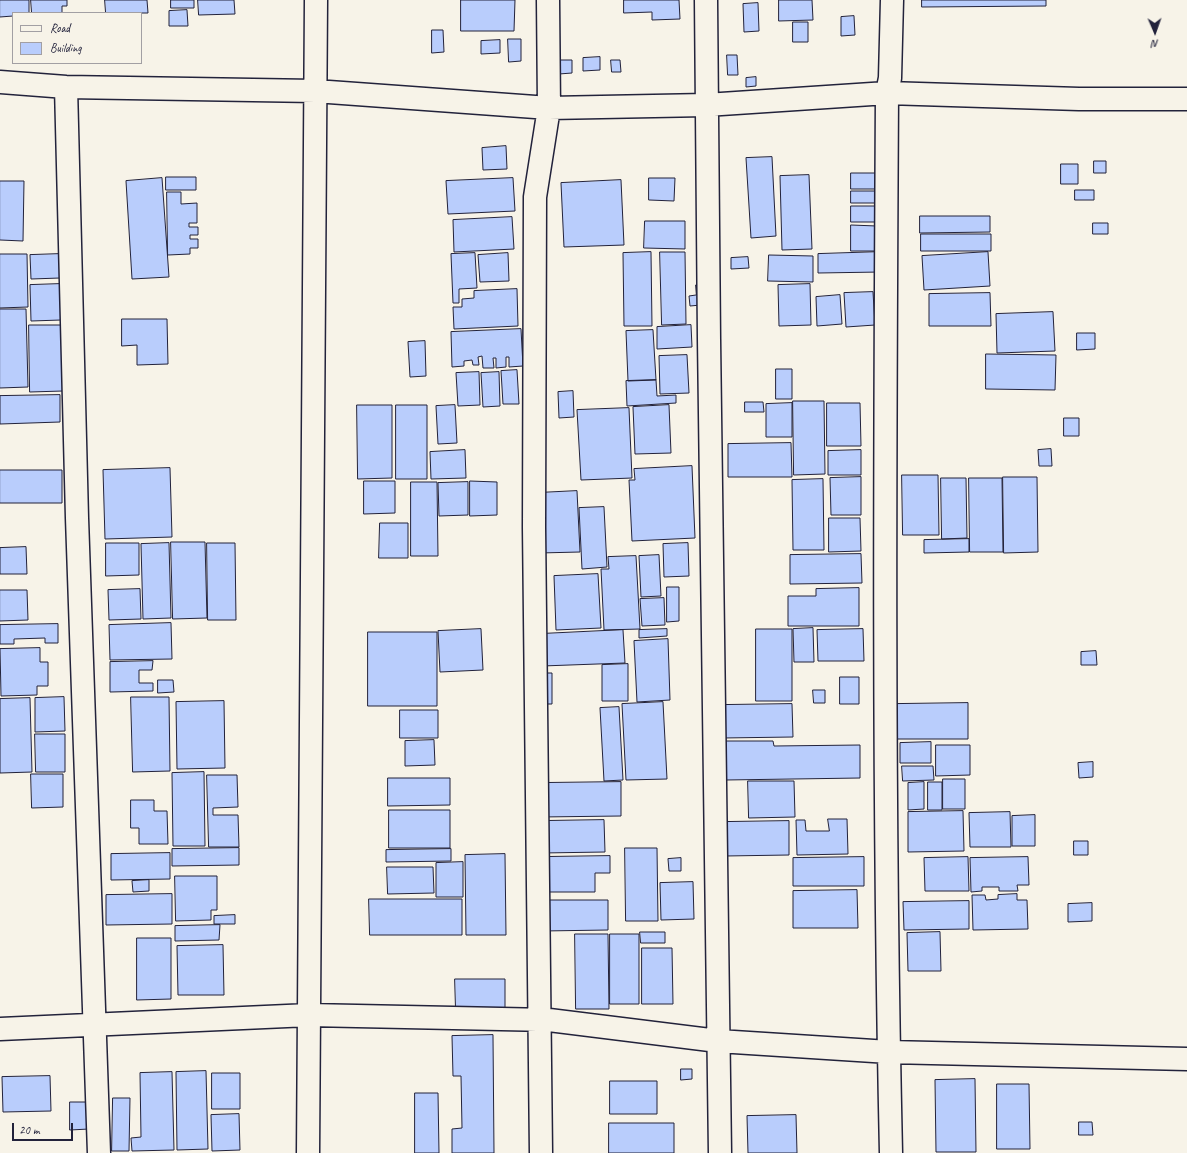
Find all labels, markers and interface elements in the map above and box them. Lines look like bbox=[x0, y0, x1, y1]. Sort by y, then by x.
legend bbox=[12, 12, 142, 64]
north arrow bbox=[1135, 12, 1175, 52]
text: Road bbox=[50, 20, 70, 36]
text: N bbox=[1152, 37, 1159, 51]
text: Building bbox=[50, 40, 82, 56]
scale bar bbox=[14, 1115, 75, 1141]
text: 20 m bbox=[19, 1122, 39, 1138]

